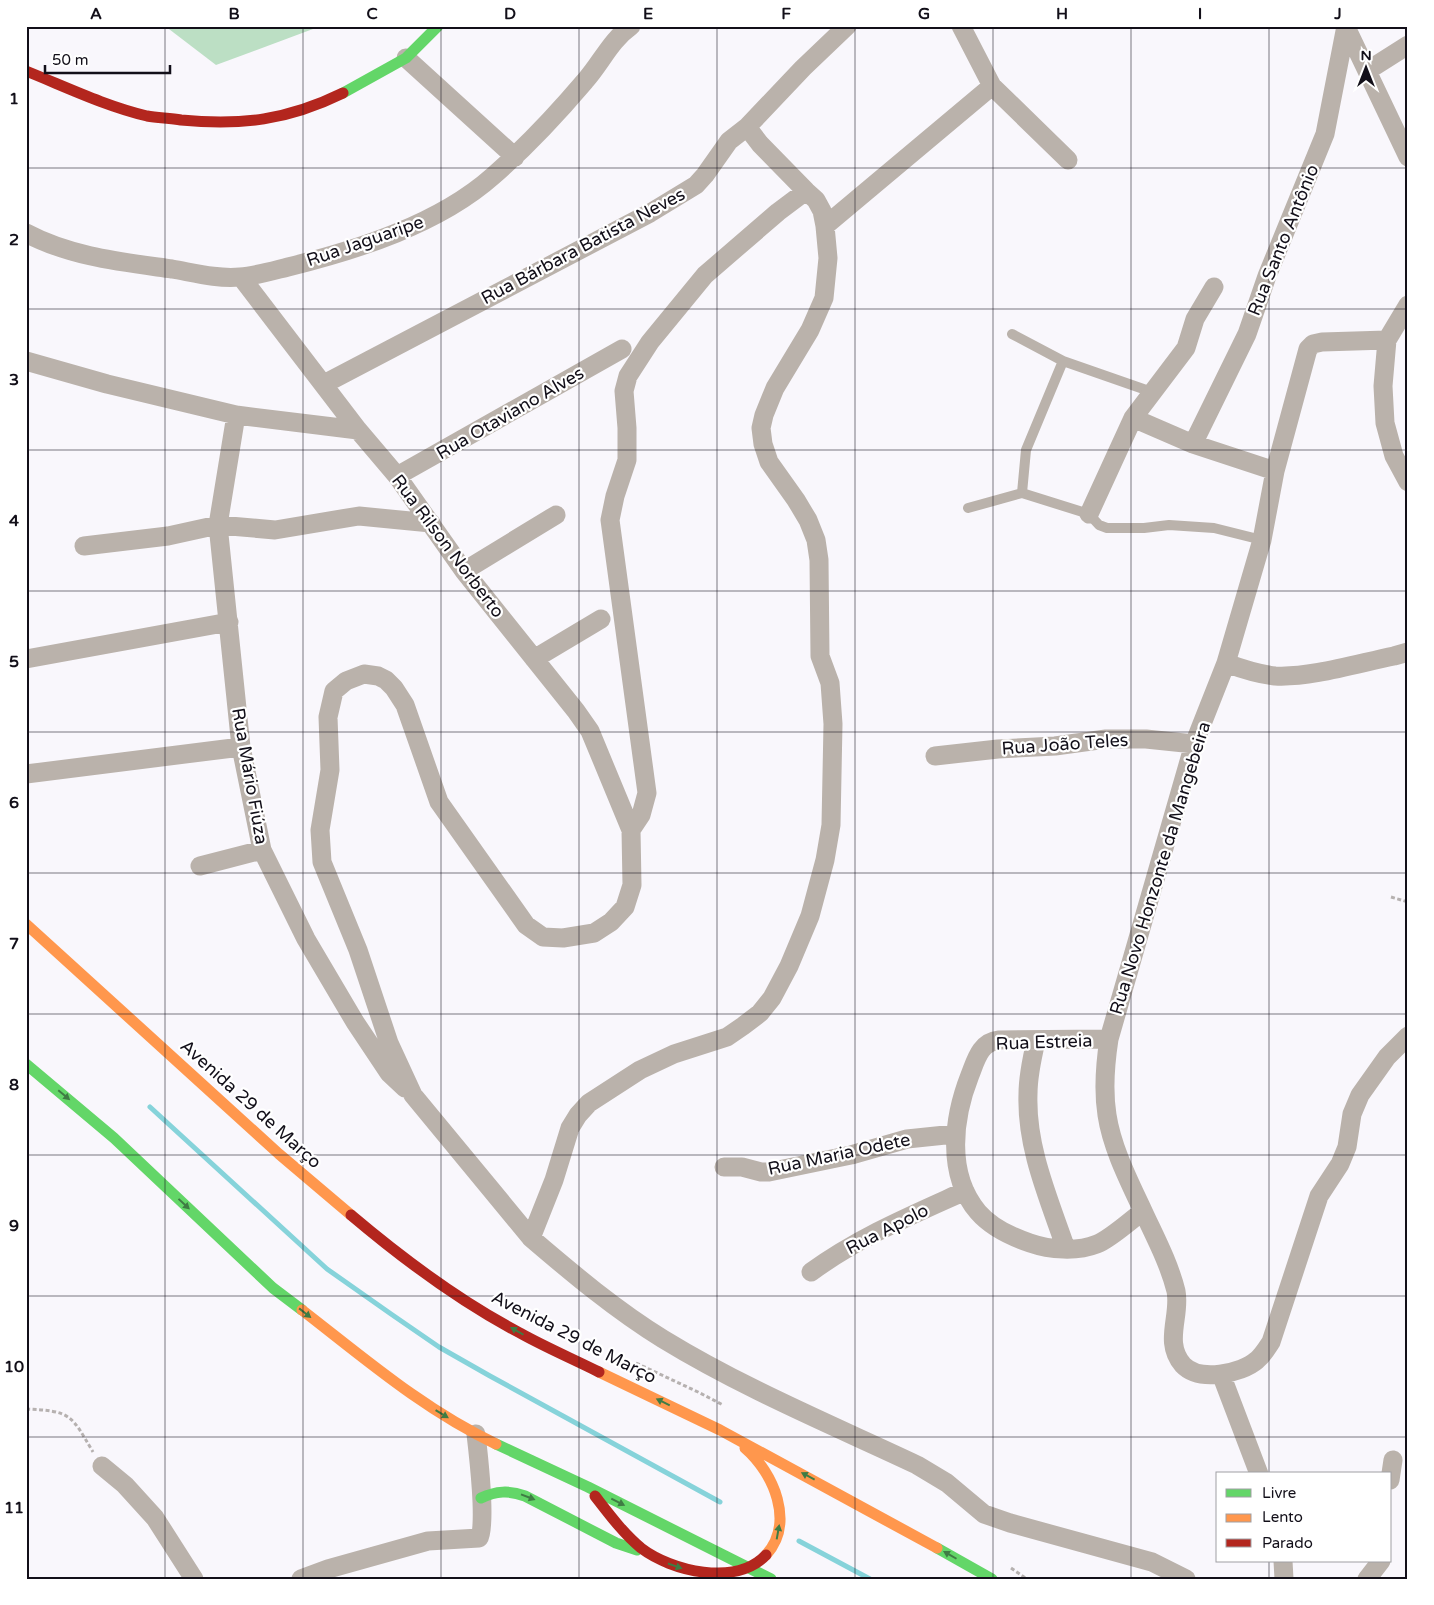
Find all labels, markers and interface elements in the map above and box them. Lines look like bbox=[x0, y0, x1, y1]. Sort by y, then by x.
text: A bbox=[90, 4, 102, 24]
text: B bbox=[228, 4, 240, 24]
text: C bbox=[366, 4, 378, 24]
text: D bbox=[504, 4, 516, 24]
text: E bbox=[643, 4, 653, 24]
text: F bbox=[781, 4, 791, 24]
text: G bbox=[918, 4, 930, 24]
text: H bbox=[1056, 4, 1068, 24]
text: I bbox=[1198, 4, 1202, 24]
text: J bbox=[1333, 4, 1342, 24]
scale bar bbox=[45, 42, 170, 74]
north arrow bbox=[1342, 42, 1392, 92]
text: N bbox=[1360, 47, 1372, 64]
text: 50 m bbox=[52, 51, 89, 69]
text: 1 bbox=[9, 89, 19, 109]
street label: Rua Santo Antônio bbox=[1243, 161, 1323, 319]
street label: Rua Bárbara Batista Neves bbox=[477, 183, 689, 309]
street label: Rua Jaguaripe bbox=[304, 211, 426, 271]
text: 2 bbox=[9, 230, 19, 250]
street label: Rua Otaviano Alves bbox=[432, 362, 588, 464]
text: 3 bbox=[9, 370, 19, 390]
street label: Rua Rilson Norberto bbox=[387, 470, 509, 622]
text: 4 bbox=[9, 511, 19, 531]
text: 5 bbox=[9, 652, 19, 672]
street label: Rua Mário Fiúza bbox=[227, 706, 273, 846]
street label: Rua Novo Honzonte da Mangebeira bbox=[1105, 719, 1215, 1017]
street label: Rua João Teles bbox=[1001, 729, 1129, 759]
text: 6 bbox=[9, 793, 19, 813]
text: 7 bbox=[9, 934, 19, 954]
street label: Rua Estreia bbox=[995, 1029, 1093, 1055]
street label: Avenida 29 de Março bbox=[176, 1035, 326, 1173]
text: 8 bbox=[9, 1075, 19, 1095]
one-way arrow bbox=[57, 1090, 70, 1101]
street label: Rua Maria Odete bbox=[766, 1128, 912, 1180]
one-way arrow bbox=[178, 1198, 190, 1210]
street label: Rua Apolo bbox=[842, 1199, 932, 1259]
text: 9 bbox=[9, 1216, 19, 1236]
street label: Avenida 29 de Março bbox=[488, 1286, 660, 1388]
one-way arrow bbox=[298, 1307, 311, 1318]
one-way arrow bbox=[510, 1327, 523, 1336]
text: 10 bbox=[4, 1357, 24, 1377]
one-way arrow bbox=[656, 1398, 670, 1406]
one-way arrow bbox=[435, 1410, 448, 1419]
one-way arrow bbox=[800, 1472, 815, 1480]
legend bbox=[1216, 1472, 1392, 1562]
text: Livre bbox=[1262, 1484, 1296, 1502]
one-way arrow bbox=[521, 1493, 535, 1501]
text: 11 bbox=[4, 1498, 24, 1518]
one-way arrow bbox=[611, 1499, 625, 1507]
text: Lento bbox=[1262, 1508, 1303, 1526]
one-way arrow bbox=[775, 1524, 783, 1540]
text: Parado bbox=[1262, 1534, 1313, 1552]
one-way arrow bbox=[943, 1550, 957, 1559]
one-way arrow bbox=[667, 1562, 682, 1570]

